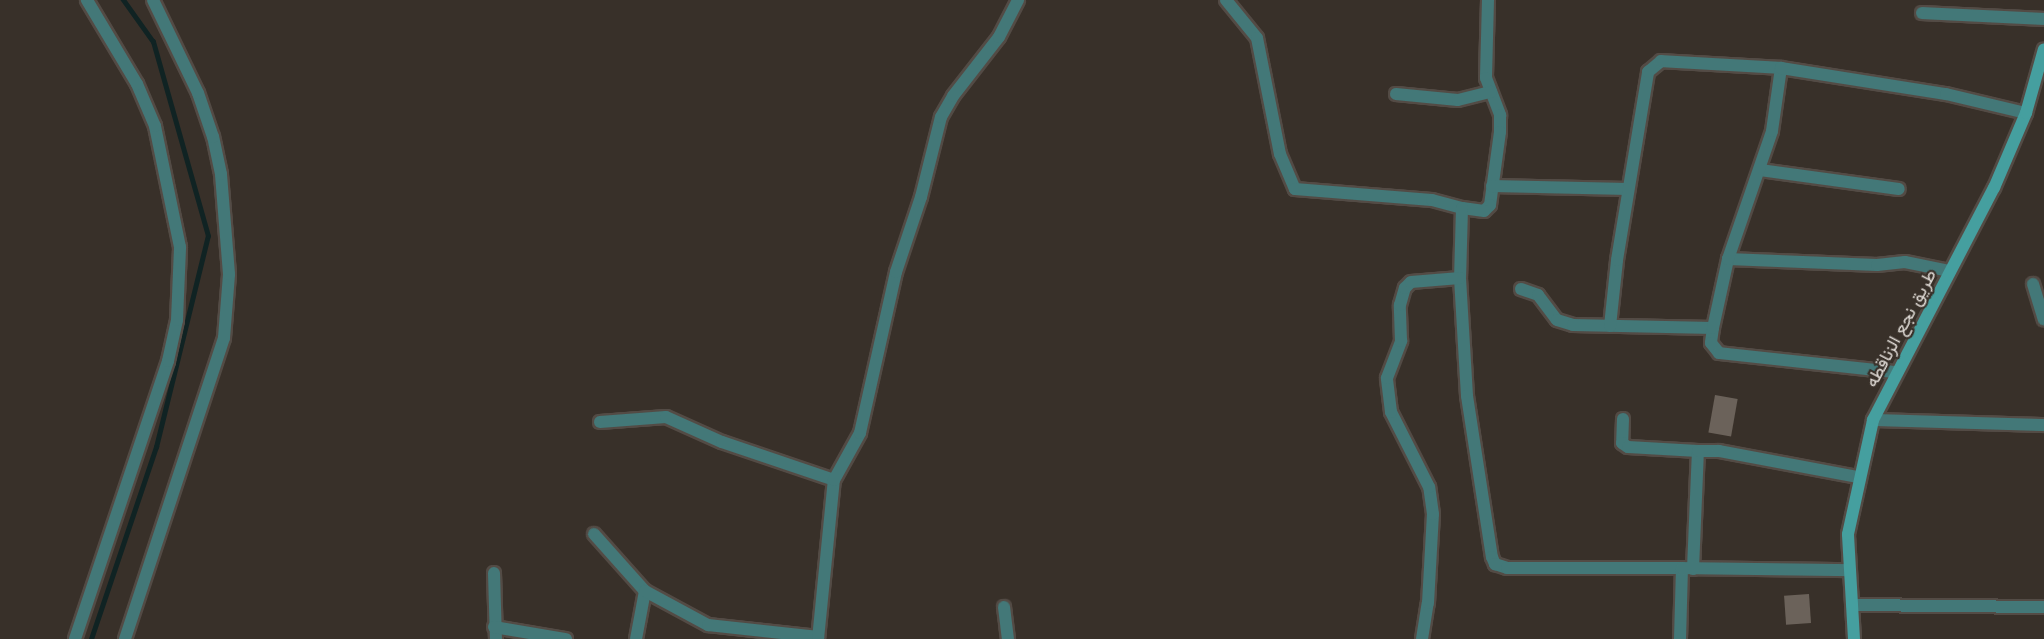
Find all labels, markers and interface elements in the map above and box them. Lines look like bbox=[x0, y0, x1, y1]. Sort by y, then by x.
street label: طريق نجع الزناقطه bbox=[1860, 265, 1940, 391]

